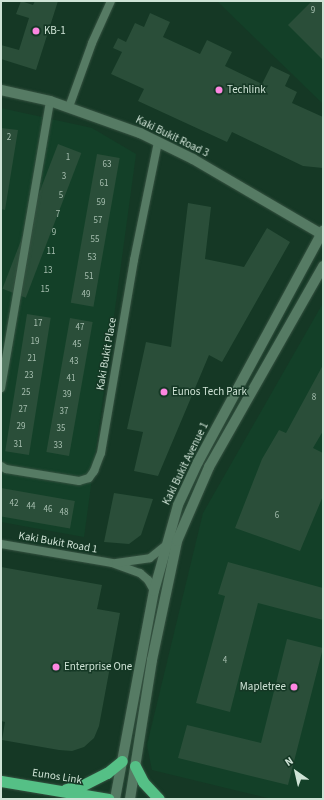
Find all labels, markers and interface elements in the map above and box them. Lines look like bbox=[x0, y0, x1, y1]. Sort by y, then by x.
house number: 9 bbox=[311, 6, 315, 16]
place label: KB-1 bbox=[44, 24, 66, 38]
marker: KB-1 bbox=[31, 26, 41, 36]
place label: Techlink bbox=[227, 83, 266, 97]
marker: Techlink bbox=[214, 85, 224, 95]
street label: Kaki Bukit Road 3 bbox=[133, 114, 211, 160]
house number: 2 bbox=[7, 133, 11, 143]
house number: 1 bbox=[66, 153, 70, 163]
house number: 63 bbox=[103, 160, 111, 170]
house number: 3 bbox=[62, 172, 66, 182]
house number: 61 bbox=[100, 179, 108, 189]
house number: 5 bbox=[59, 191, 63, 201]
house number: 59 bbox=[97, 198, 105, 208]
house number: 7 bbox=[56, 210, 60, 220]
house number: 57 bbox=[94, 216, 102, 226]
house number: 9 bbox=[52, 228, 56, 238]
house number: 55 bbox=[91, 235, 99, 245]
house number: 11 bbox=[47, 247, 55, 257]
house number: 53 bbox=[88, 253, 96, 263]
house number: 13 bbox=[44, 266, 52, 276]
house number: 51 bbox=[85, 272, 93, 282]
house number: 15 bbox=[41, 285, 49, 295]
house number: 49 bbox=[82, 290, 90, 300]
street label: Kaki Bukit Place bbox=[94, 317, 120, 391]
house number: 17 bbox=[34, 319, 42, 329]
house number: 47 bbox=[76, 323, 84, 333]
house number: 19 bbox=[31, 337, 39, 347]
house number: 45 bbox=[73, 340, 81, 350]
house number: 21 bbox=[28, 354, 36, 364]
house number: 43 bbox=[70, 357, 78, 367]
house number: 23 bbox=[25, 371, 33, 381]
house number: 41 bbox=[67, 374, 75, 384]
place label: Eunos Tech Park bbox=[172, 385, 247, 399]
marker: Eunos Tech Park bbox=[159, 387, 169, 397]
house number: 25 bbox=[22, 388, 30, 398]
house number: 39 bbox=[63, 390, 71, 400]
house number: 8 bbox=[312, 393, 316, 403]
house number: 27 bbox=[19, 405, 27, 415]
house number: 37 bbox=[60, 407, 68, 417]
street label: Kaki Bukit Avenue 1 bbox=[160, 421, 212, 507]
house number: 29 bbox=[17, 422, 25, 432]
house number: 35 bbox=[57, 424, 65, 434]
house number: 31 bbox=[14, 440, 22, 450]
house number: 33 bbox=[54, 441, 62, 451]
house number: 42 bbox=[10, 499, 18, 509]
house number: 44 bbox=[27, 502, 35, 512]
house number: 46 bbox=[44, 505, 52, 515]
house number: 48 bbox=[60, 508, 68, 518]
house number: 6 bbox=[275, 511, 279, 521]
street label: Kaki Bukit Road 1 bbox=[17, 530, 99, 556]
house number: 4 bbox=[223, 656, 227, 666]
place label: Enterprise One bbox=[64, 660, 132, 674]
marker: Enterprise One bbox=[51, 662, 61, 672]
place label: Mapletree bbox=[240, 680, 286, 694]
marker: Mapletree bbox=[289, 682, 299, 692]
north arrow bbox=[276, 752, 316, 792]
text: N bbox=[282, 753, 296, 770]
street label: Eunos Link bbox=[31, 767, 83, 787]

